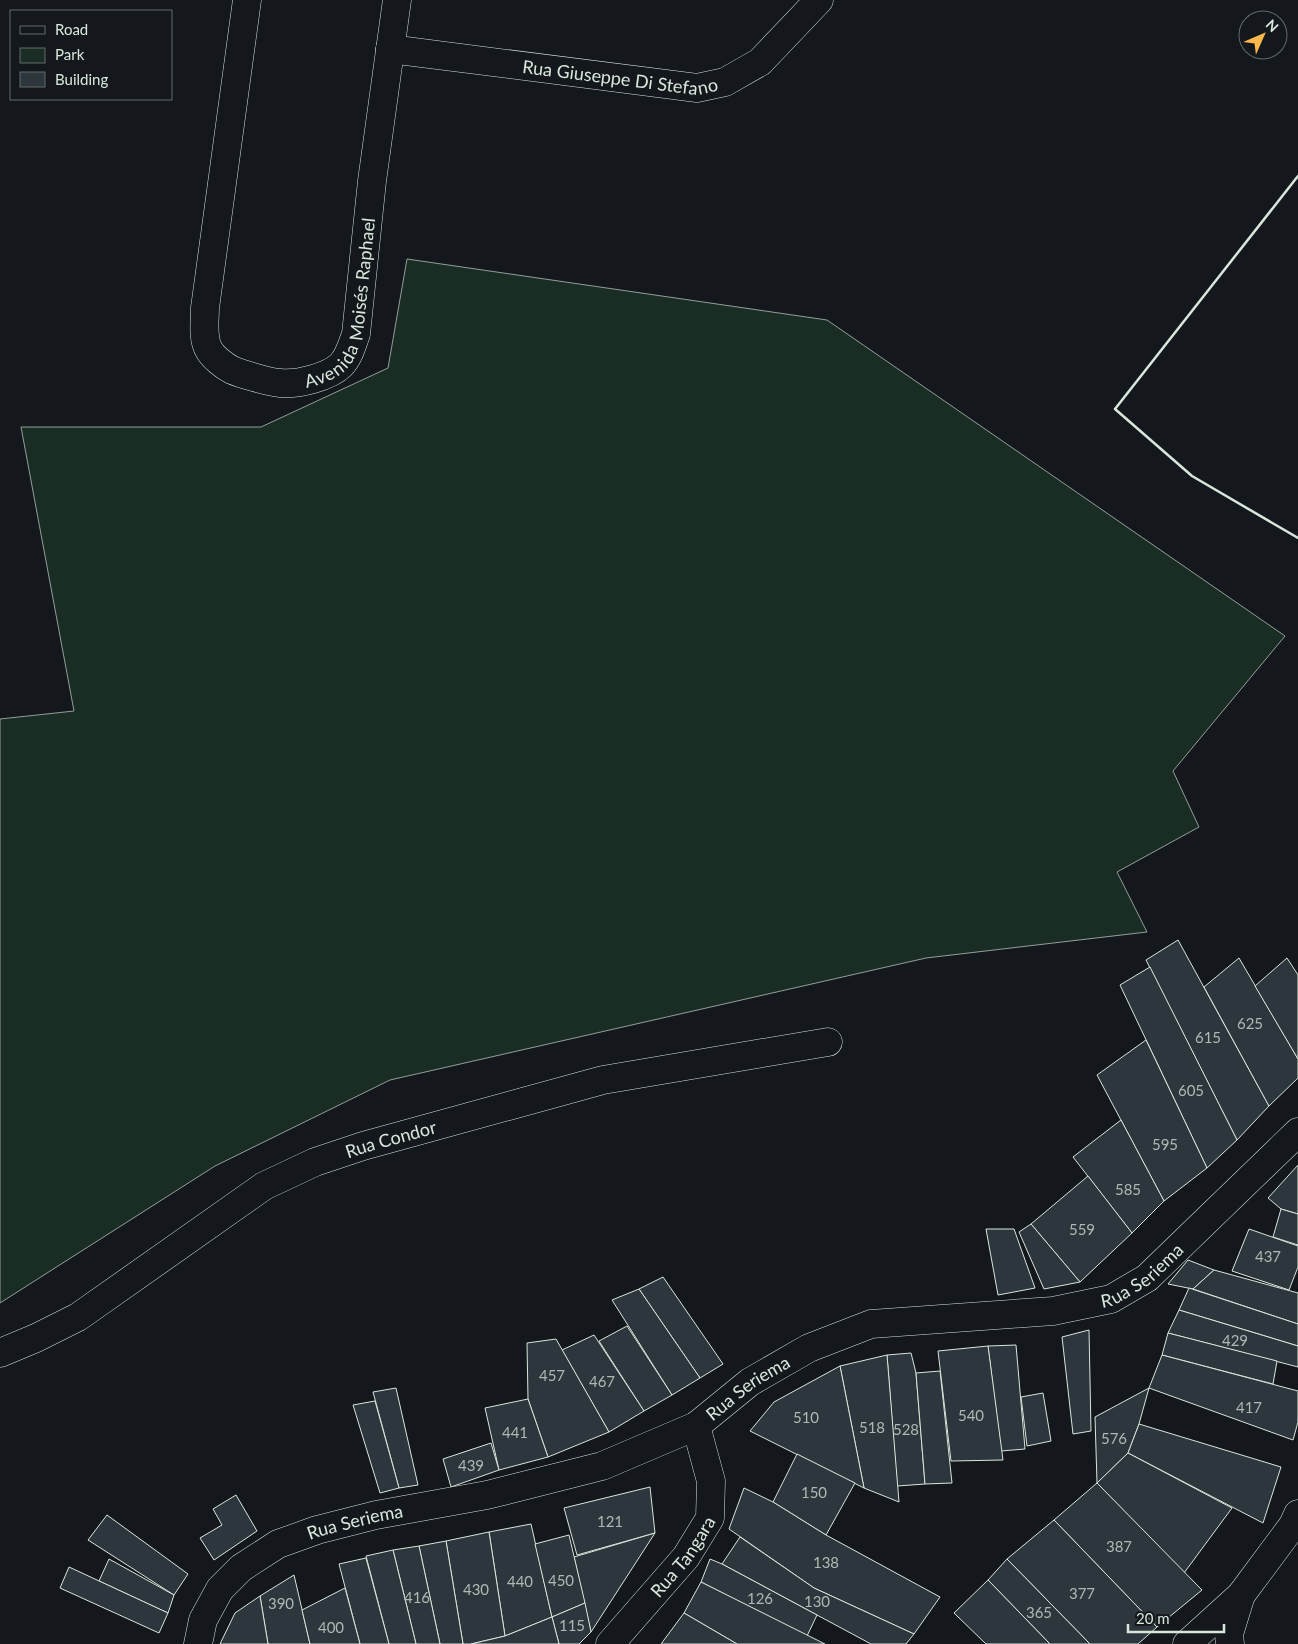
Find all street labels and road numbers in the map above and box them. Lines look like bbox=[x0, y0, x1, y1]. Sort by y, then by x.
street label: Rua Giuseppe Di Stefano bbox=[521, 55, 720, 99]
street label: Avenida Moisés Raphael bbox=[302, 217, 379, 392]
street label: Rua Condor bbox=[342, 1115, 439, 1162]
street label: Rua Seriema bbox=[1099, 1238, 1188, 1312]
street label: Rua Seriema bbox=[701, 1351, 793, 1425]
street label: Rua Seriema bbox=[304, 1499, 405, 1544]
street label: Rua Tangara bbox=[645, 1512, 720, 1601]

